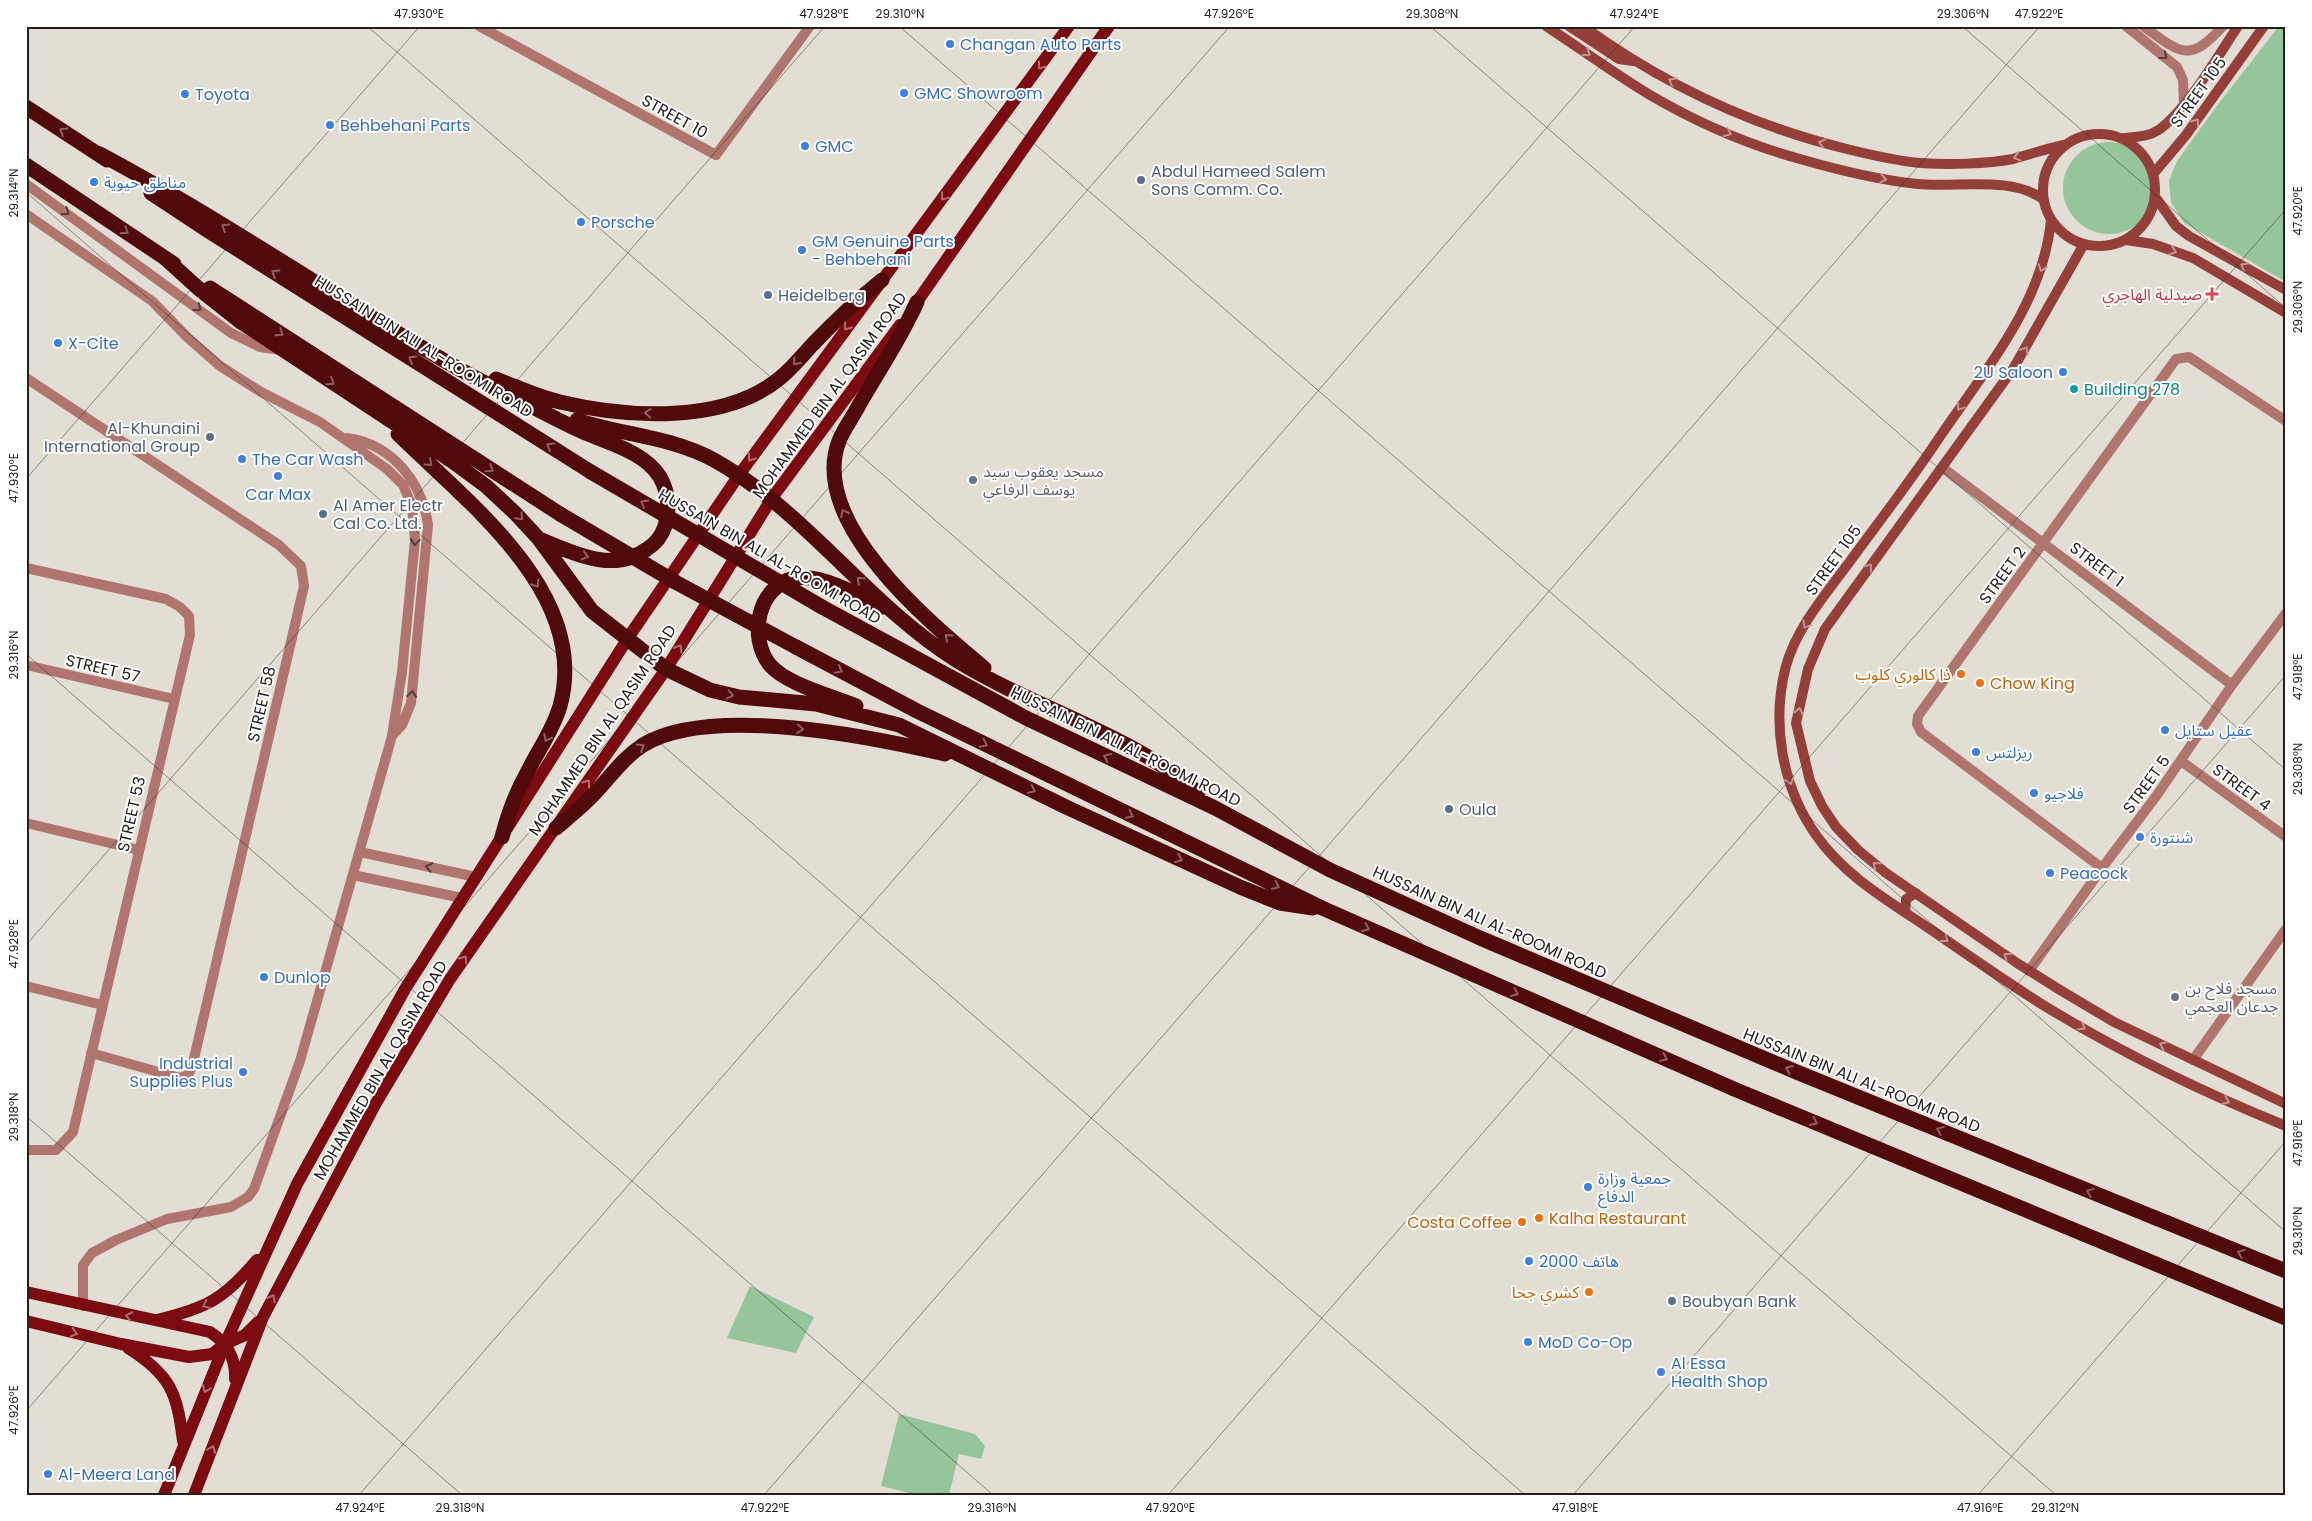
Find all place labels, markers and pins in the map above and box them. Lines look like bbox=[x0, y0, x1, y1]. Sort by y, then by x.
place label: Changan Auto Parts bbox=[960, 33, 1121, 56]
marker: Changan Auto Parts bbox=[944, 38, 956, 50]
place label: GMC Showroom bbox=[914, 82, 1043, 105]
place label: Toyota bbox=[195, 83, 250, 106]
marker: GMC Showroom bbox=[898, 87, 910, 99]
marker: Toyota bbox=[179, 88, 191, 100]
place label: Behbehani Parts bbox=[340, 114, 470, 137]
marker: Behbehani Parts bbox=[324, 119, 336, 131]
place label: GMC bbox=[815, 135, 854, 158]
marker: GMC bbox=[799, 140, 811, 152]
place label: Abdul Hameed Salem Sons Comm. Co. bbox=[1151, 160, 1326, 201]
place label: مناطق حيوية bbox=[104, 171, 186, 194]
marker: Abdul Hameed Salem Sons Comm. Co. bbox=[1135, 174, 1147, 186]
marker: مناطق حيوية bbox=[88, 176, 100, 188]
place label: Porsche bbox=[591, 211, 655, 234]
marker: Porsche bbox=[575, 216, 587, 228]
place label: GM Genuine Parts - Behbehani bbox=[812, 230, 954, 271]
marker: GM Genuine Parts - Behbehani bbox=[796, 244, 808, 256]
place label: صيدلية الهاجري bbox=[2102, 283, 2202, 307]
place label: Heidelberg bbox=[778, 284, 865, 307]
marker: صيدلية الهاجري bbox=[2206, 288, 2218, 300]
marker: Heidelberg bbox=[762, 289, 774, 301]
place label: X-Cite bbox=[68, 332, 119, 355]
marker: X-Cite bbox=[52, 337, 64, 349]
place label: 2U Saloon bbox=[1974, 361, 2053, 384]
marker: 2U Saloon bbox=[2057, 366, 2069, 378]
place label: Building 278 bbox=[2084, 378, 2180, 401]
marker: Building 278 bbox=[2068, 383, 2080, 395]
place label: Al-Khunaini International Group bbox=[44, 417, 200, 458]
marker: Al-Khunaini International Group bbox=[204, 431, 216, 443]
place label: The Car Wash bbox=[252, 448, 364, 471]
marker: The Car Wash bbox=[236, 453, 248, 465]
place label: مسجد يعقوب سيد يوسف الرفاعي bbox=[983, 460, 1104, 502]
marker: Car Max bbox=[272, 470, 284, 482]
marker: مسجد يعقوب سيد يوسف الرفاعي bbox=[967, 474, 979, 486]
place label: Car Max bbox=[245, 483, 311, 506]
place label: Al Amer Electr Cal Co. Ltd. bbox=[333, 494, 443, 535]
marker: Al Amer Electr Cal Co. Ltd. bbox=[317, 508, 329, 520]
place label: ذا كالوري كلوب bbox=[1855, 663, 1951, 687]
marker: ذا كالوري كلوب bbox=[1955, 668, 1967, 680]
place label: Chow King bbox=[1990, 672, 2075, 695]
marker: Chow King bbox=[1974, 677, 1986, 689]
place label: عقيل ستايل bbox=[2175, 719, 2253, 742]
marker: عقيل ستايل bbox=[2159, 724, 2171, 736]
place label: ريزلتس bbox=[1986, 741, 2033, 764]
marker: ريزلتس bbox=[1970, 746, 1982, 758]
place label: فلاجيو bbox=[2044, 782, 2084, 805]
marker: فلاجيو bbox=[2028, 787, 2040, 799]
place label: Oula bbox=[1459, 798, 1497, 821]
marker: Oula bbox=[1443, 803, 1455, 815]
place label: شنتورة bbox=[2150, 826, 2193, 849]
marker: شنتورة bbox=[2134, 831, 2146, 843]
place label: Peacock bbox=[2060, 862, 2129, 885]
marker: Peacock bbox=[2044, 867, 2056, 879]
place label: Dunlop bbox=[274, 966, 331, 989]
marker: Dunlop bbox=[258, 971, 270, 983]
place label: مسجد فلاح بن جدعان العجمي bbox=[2185, 977, 2278, 1019]
marker: مسجد فلاح بن جدعان العجمي bbox=[2169, 991, 2181, 1003]
place label: Industrial Supplies Plus bbox=[130, 1052, 233, 1093]
marker: Industrial Supplies Plus bbox=[237, 1066, 249, 1078]
place label: جمعية وزارة الدفاع bbox=[1598, 1167, 1671, 1209]
marker: جمعية وزارة الدفاع bbox=[1582, 1181, 1594, 1193]
place label: Kalha Restaurant bbox=[1549, 1207, 1687, 1230]
place label: Costa Coffee bbox=[1407, 1211, 1512, 1234]
marker: Kalha Restaurant bbox=[1533, 1212, 1545, 1224]
marker: Costa Coffee bbox=[1516, 1216, 1528, 1228]
place label: هاتف 2000 bbox=[1539, 1250, 1619, 1273]
marker: هاتف 2000 bbox=[1523, 1255, 1535, 1267]
place label: كشري جحا bbox=[1512, 1281, 1579, 1305]
marker: كشري جحا bbox=[1583, 1286, 1595, 1298]
place label: Boubyan Bank bbox=[1682, 1290, 1797, 1313]
marker: Boubyan Bank bbox=[1666, 1295, 1678, 1307]
place label: MoD Co-Op bbox=[1538, 1331, 1633, 1354]
marker: MoD Co-Op bbox=[1522, 1336, 1534, 1348]
place label: Al Essa Health Shop bbox=[1671, 1352, 1768, 1393]
marker: Al Essa Health Shop bbox=[1655, 1366, 1667, 1378]
place label: Al-Meera Land bbox=[58, 1463, 175, 1486]
marker: Al-Meera Land bbox=[42, 1468, 54, 1480]

